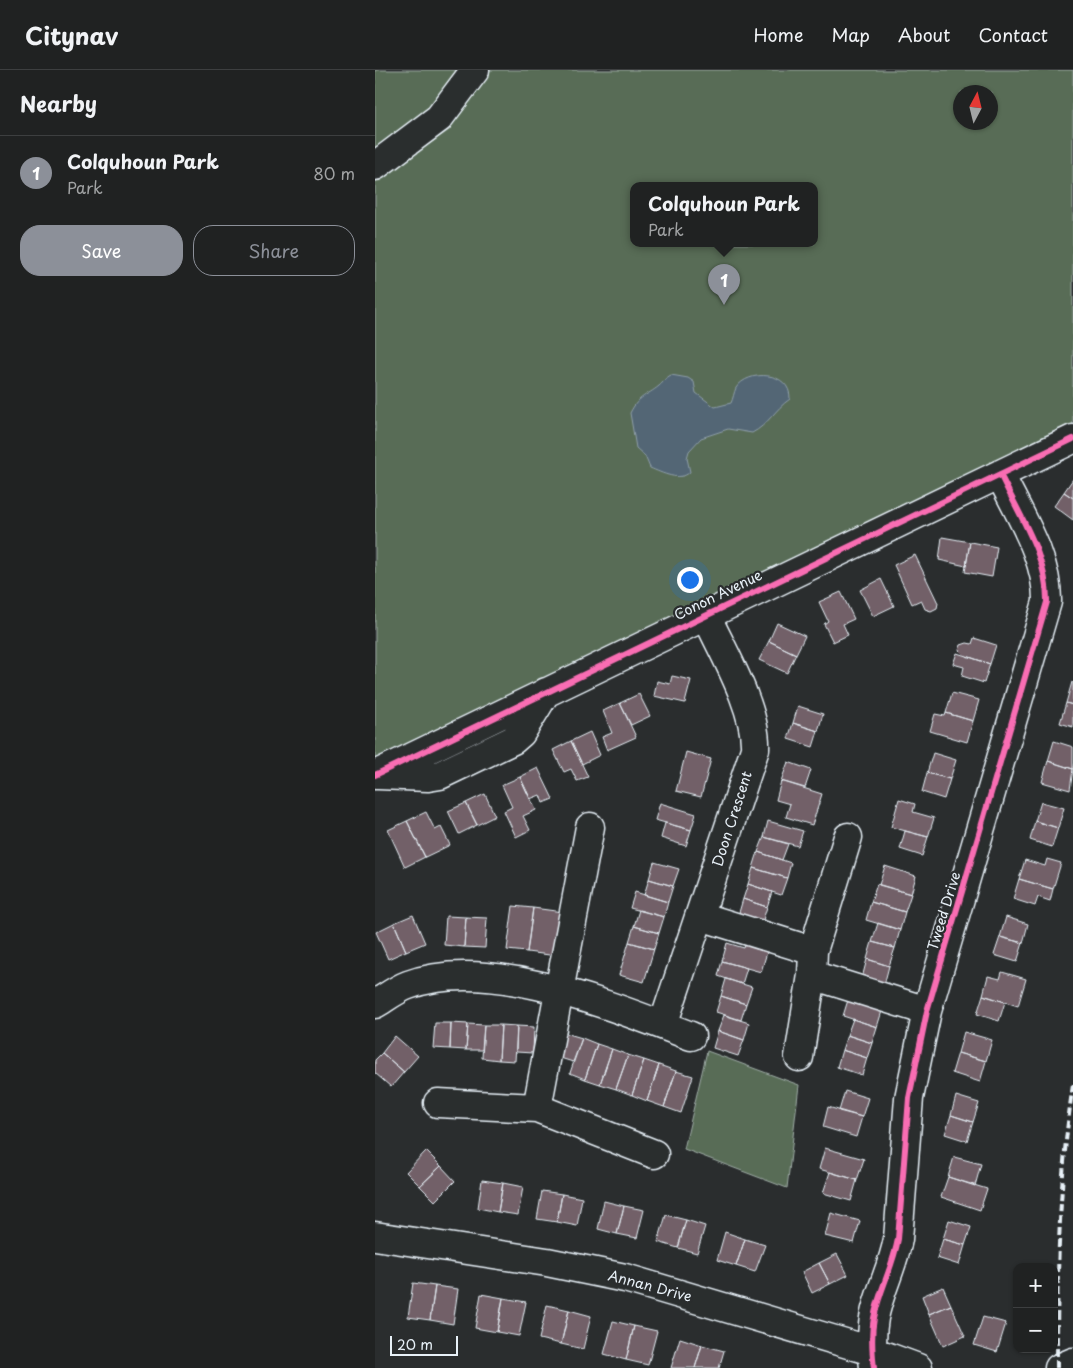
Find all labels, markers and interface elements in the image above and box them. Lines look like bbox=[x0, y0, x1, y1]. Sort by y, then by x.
text: Citynav bbox=[25, 17, 118, 53]
text: Home bbox=[753, 21, 803, 48]
text: Map bbox=[831, 21, 870, 48]
text: About bbox=[898, 21, 950, 48]
text: Contact bbox=[978, 21, 1048, 48]
north arrow bbox=[953, 85, 998, 130]
text: Nearby bbox=[20, 87, 97, 119]
text: Colquhoun Park bbox=[67, 147, 219, 175]
text: 1 bbox=[32, 161, 40, 185]
text: 80 m bbox=[313, 161, 355, 185]
text: Park bbox=[67, 175, 103, 199]
popup bbox=[630, 182, 818, 247]
text: Colquhoun Park bbox=[648, 189, 800, 217]
text: Park bbox=[648, 217, 684, 241]
button: Save bbox=[20, 225, 183, 276]
button: Share bbox=[193, 225, 355, 276]
pin: 1 bbox=[708, 264, 740, 305]
street label: Conon Avenue bbox=[670, 564, 766, 625]
your location bbox=[677, 567, 703, 593]
street label: Doon Crescent bbox=[706, 768, 757, 869]
street label: Tweed Drive bbox=[922, 869, 965, 953]
map controls bbox=[1013, 1263, 1058, 1353]
button: + bbox=[1013, 1263, 1058, 1308]
street label: Annan Drive bbox=[606, 1264, 694, 1307]
button: − bbox=[1013, 1308, 1058, 1353]
scale bar bbox=[390, 1333, 457, 1356]
text: 20 m bbox=[397, 1334, 433, 1355]

